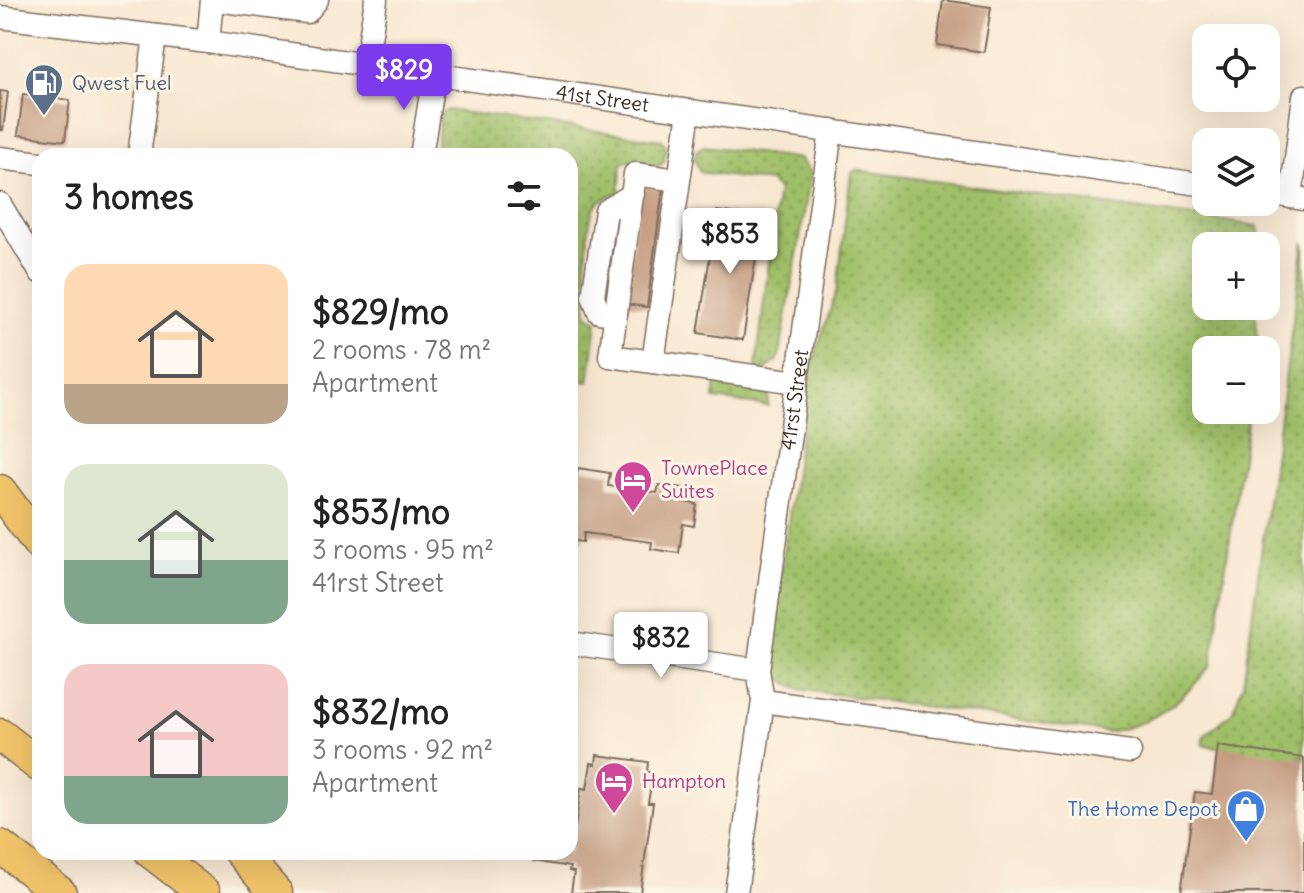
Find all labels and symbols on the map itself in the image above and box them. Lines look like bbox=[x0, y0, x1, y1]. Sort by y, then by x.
pin: $829 bbox=[357, 44, 451, 112]
fuel station icon: Qwest Fuel bbox=[23, 62, 65, 117]
place label: Qwest Fuel bbox=[72, 70, 172, 95]
street label: 41st Street bbox=[555, 79, 651, 117]
pin: $853 bbox=[683, 208, 777, 276]
street label: 41rst Street bbox=[775, 348, 813, 452]
place label: TownePlace Suites bbox=[661, 455, 768, 503]
hotel icon: TownePlace Suites bbox=[612, 459, 654, 514]
pin: $832 bbox=[614, 612, 708, 680]
hotel icon: Hampton bbox=[593, 760, 635, 815]
place label: Hampton bbox=[642, 768, 726, 793]
shop icon: The Home Depot bbox=[1225, 788, 1267, 843]
place label: The Home Depot bbox=[1068, 796, 1218, 821]

